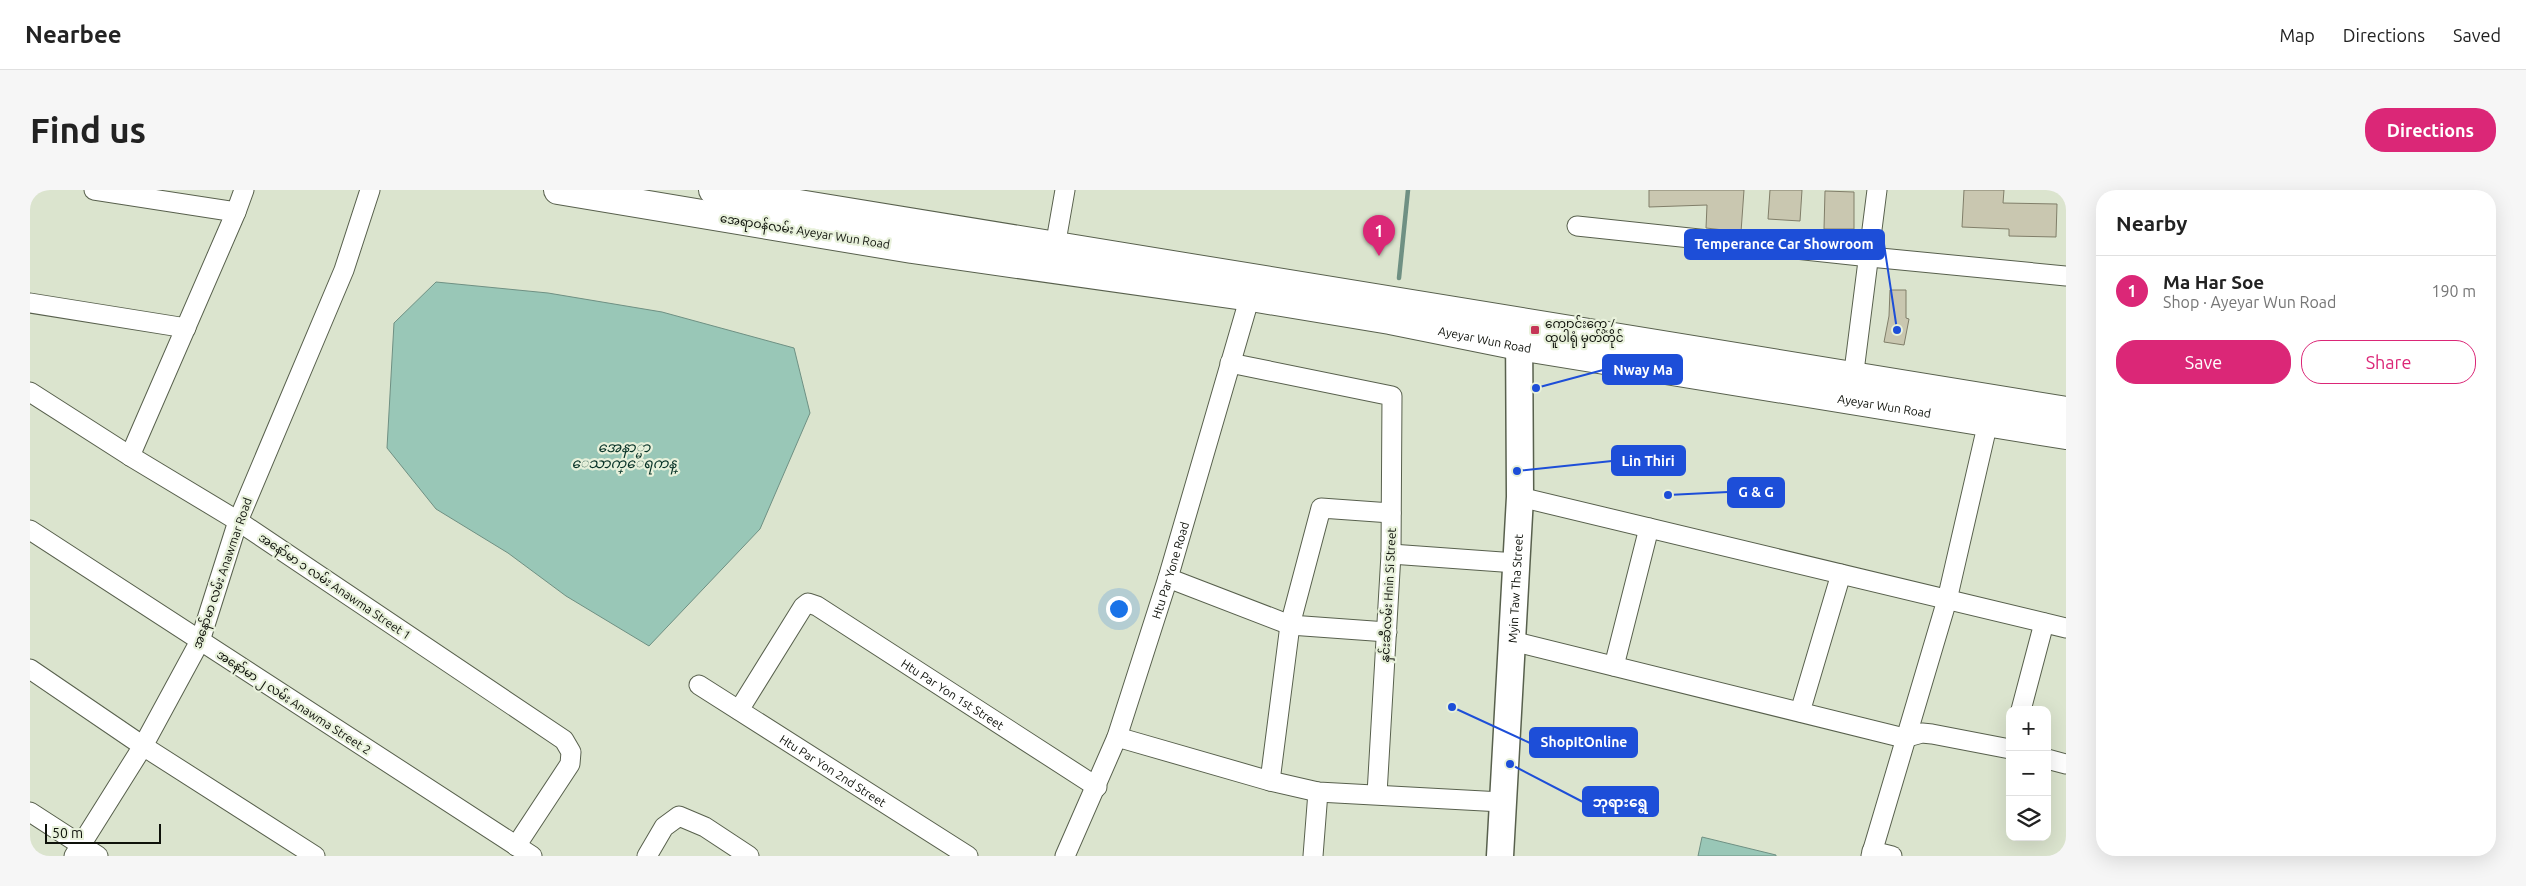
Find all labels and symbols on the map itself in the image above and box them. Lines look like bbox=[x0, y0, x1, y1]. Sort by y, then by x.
street label: အေရာဝန်လမ်း Ayeyar Wun Road bbox=[718, 209, 891, 255]
pin: 1 bbox=[1363, 215, 1395, 256]
callout: Temperance Car Showroom bbox=[1685, 230, 1884, 259]
text: Temperance Car Showroom bbox=[1694, 236, 1874, 252]
place label: ကျောင်းကွေ့ / ထူပါရုံ မှတ်တိုင် bbox=[1545, 315, 1624, 348]
street label: Ayeyar Wun Road bbox=[1437, 323, 1532, 354]
marker: ကျောင်းကွေ့ / ထူပါရုံ မှတ်တိုင် bbox=[1529, 324, 1541, 336]
callout: Nway Ma bbox=[1603, 355, 1682, 384]
text: Nway Ma bbox=[1613, 362, 1673, 378]
street label: Ayeyar Wun Road bbox=[1837, 391, 1932, 419]
water label: အေနာ္မာ ေသာက္ေရကန္ bbox=[571, 439, 679, 475]
callout: Lin Thiri bbox=[1612, 446, 1685, 475]
text: Lin Thiri bbox=[1621, 453, 1675, 469]
callout: G & G bbox=[1728, 478, 1784, 507]
text: G & G bbox=[1738, 484, 1774, 500]
street label: အနော်မာ လမ်း Anawmar Road bbox=[188, 495, 258, 652]
street label: Htu Par Yone Road bbox=[1149, 520, 1191, 620]
street label: နှင်းဆီလမ်း Hnin Si Street bbox=[1376, 527, 1402, 663]
street label: အနော်မာ ၁ လမ်း Anawma Street 1 bbox=[255, 529, 414, 645]
street label: Myin Taw Tha Street bbox=[1505, 533, 1524, 643]
your location bbox=[1106, 596, 1132, 622]
street label: အနော်မာ ၂ လမ်း Anawma Street 2 bbox=[213, 646, 374, 760]
street label: Htu Par Yon 1st Street bbox=[899, 656, 1007, 732]
callout: ShopItOnline bbox=[1530, 728, 1637, 757]
street label: Htu Par Yon 2nd Street bbox=[778, 732, 889, 809]
text: ShopItOnline bbox=[1541, 734, 1627, 750]
callout: ဘုရားရွေ bbox=[1583, 787, 1658, 816]
text: ဘုရားရွေ bbox=[1592, 794, 1649, 814]
scale bar bbox=[45, 821, 161, 844]

